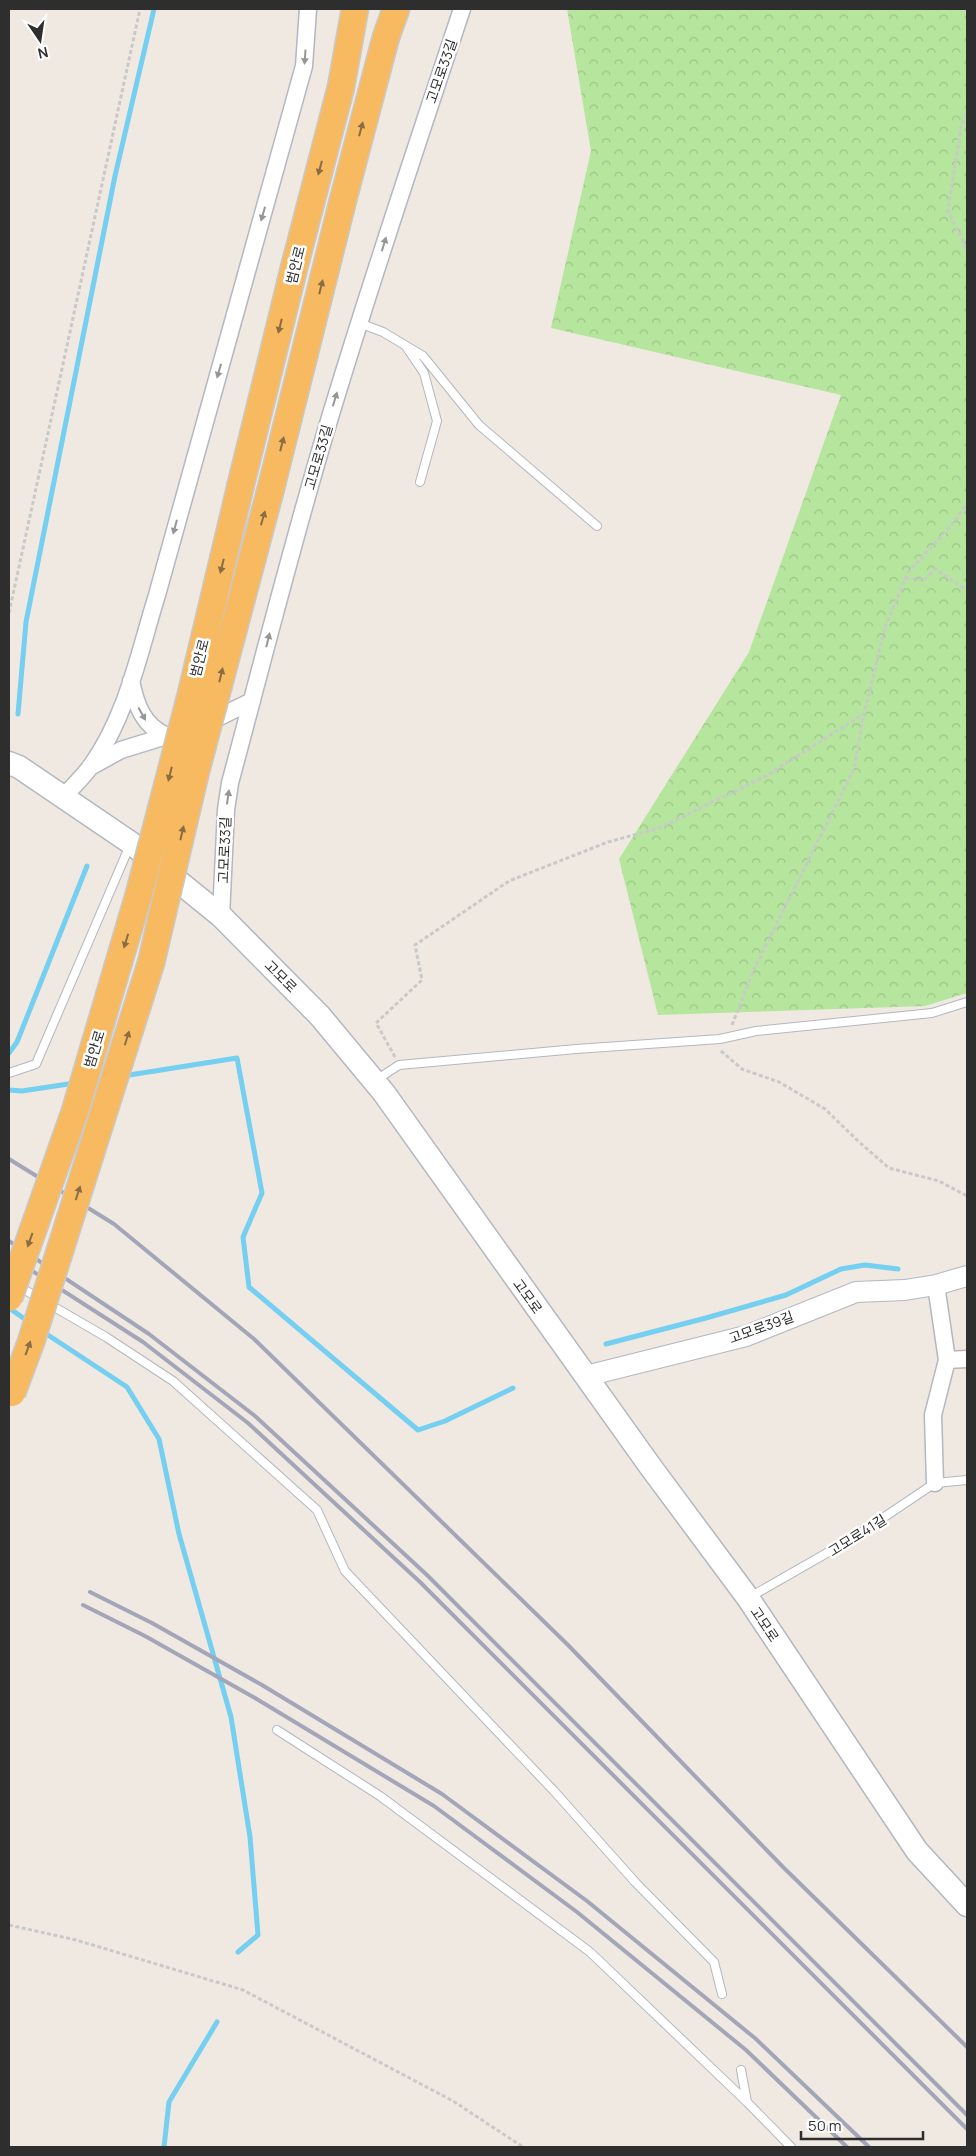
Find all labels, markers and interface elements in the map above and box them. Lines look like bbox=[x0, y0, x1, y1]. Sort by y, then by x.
north arrow bbox=[15, 15, 65, 65]
street label: 고모로33길 bbox=[421, 36, 461, 106]
text: N bbox=[36, 43, 50, 64]
one-way arrow bbox=[300, 50, 308, 66]
one-way arrow bbox=[358, 122, 366, 137]
one-way arrow bbox=[315, 161, 323, 176]
one-way arrow bbox=[258, 207, 266, 222]
one-way arrow bbox=[380, 236, 388, 251]
street label: 범안로 bbox=[281, 244, 309, 286]
one-way arrow bbox=[317, 279, 325, 294]
one-way arrow bbox=[276, 318, 284, 333]
one-way arrow bbox=[215, 363, 223, 378]
one-way arrow bbox=[332, 391, 340, 406]
street label: 고모로33길 bbox=[300, 422, 336, 492]
one-way arrow bbox=[278, 437, 286, 452]
one-way arrow bbox=[259, 510, 267, 525]
one-way arrow bbox=[171, 520, 179, 535]
one-way arrow bbox=[217, 558, 225, 573]
one-way arrow bbox=[264, 632, 272, 647]
street label: 범안로 bbox=[185, 637, 213, 679]
one-way arrow bbox=[217, 668, 225, 683]
one-way arrow bbox=[137, 707, 146, 720]
one-way arrow bbox=[166, 767, 174, 782]
one-way arrow bbox=[224, 789, 232, 805]
street label: 고모로33길 bbox=[213, 816, 235, 884]
one-way arrow bbox=[178, 825, 186, 840]
one-way arrow bbox=[121, 934, 129, 949]
street label: 고모로 bbox=[261, 956, 301, 996]
street label: 범안로 bbox=[79, 1028, 109, 1070]
one-way arrow bbox=[124, 1030, 132, 1045]
one-way arrow bbox=[75, 1185, 83, 1200]
one-way arrow bbox=[25, 1233, 33, 1248]
street label: 고모로 bbox=[509, 1275, 547, 1317]
street label: 고모로39길 bbox=[726, 1306, 796, 1348]
one-way arrow bbox=[25, 1340, 32, 1355]
street label: 고모로41길 bbox=[824, 1510, 890, 1560]
street label: 고모로 bbox=[746, 1603, 784, 1645]
scale bar bbox=[801, 2108, 924, 2140]
text: 50 m bbox=[808, 2115, 842, 2136]

